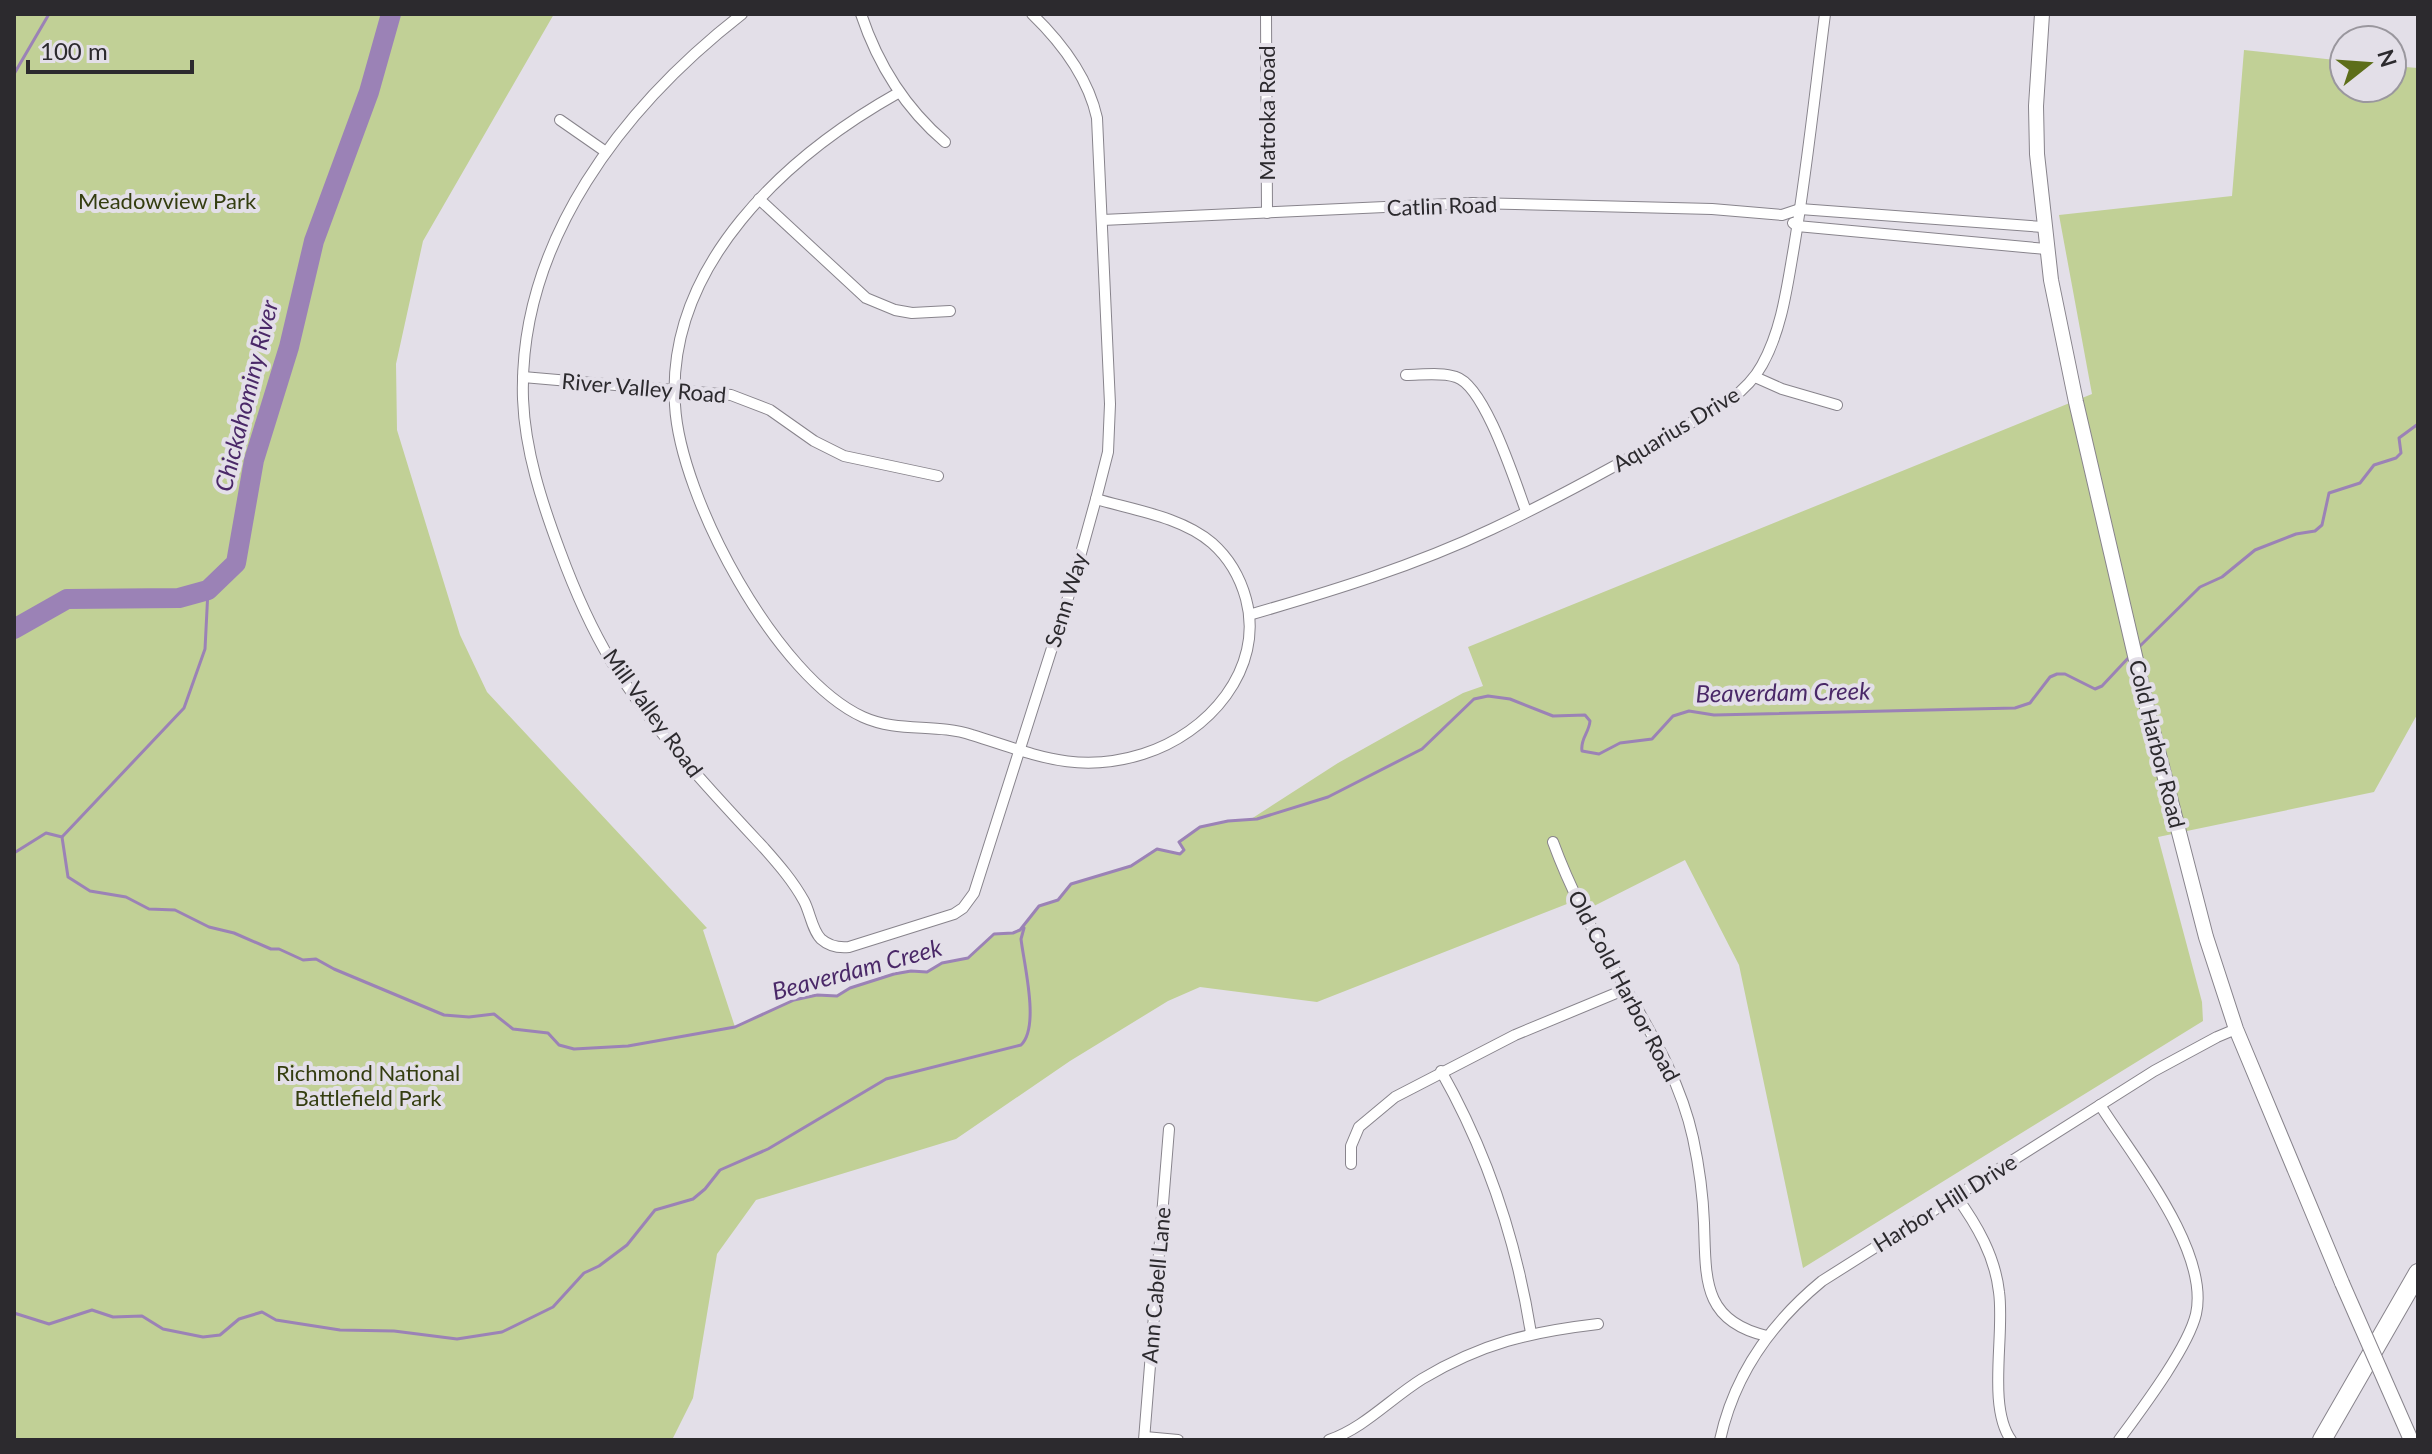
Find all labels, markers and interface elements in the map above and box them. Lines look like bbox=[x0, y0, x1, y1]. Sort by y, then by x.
scale bar bbox=[28, 24, 192, 74]
north arrow bbox=[2328, 24, 2408, 104]
text: 100 m bbox=[40, 36, 108, 65]
street label: Matroka Road bbox=[1253, 45, 1280, 181]
text: N bbox=[2372, 46, 2403, 70]
park label: Meadowview Park bbox=[78, 187, 257, 214]
street label: Catlin Road bbox=[1386, 190, 1498, 221]
water label: Chickahominy River bbox=[208, 296, 284, 494]
street label: River Valley Road bbox=[561, 367, 727, 408]
street label: Aquarius Drive bbox=[1607, 380, 1744, 477]
street label: Senn Way bbox=[1038, 549, 1093, 650]
street label: Mill Valley Road bbox=[598, 643, 709, 782]
street label: Cold Harbor Road bbox=[2124, 657, 2191, 831]
water label: Beaverdam Creek bbox=[1695, 675, 1871, 708]
street label: Old Cold Harbor Road bbox=[1563, 885, 1686, 1086]
water label: Beaverdam Creek bbox=[768, 932, 945, 1005]
park label: Richmond National Battlefield Park bbox=[276, 1059, 460, 1111]
street label: Harbor Hill Drive bbox=[1868, 1148, 2021, 1257]
street label: Ann Cabell Lane bbox=[1135, 1206, 1176, 1364]

